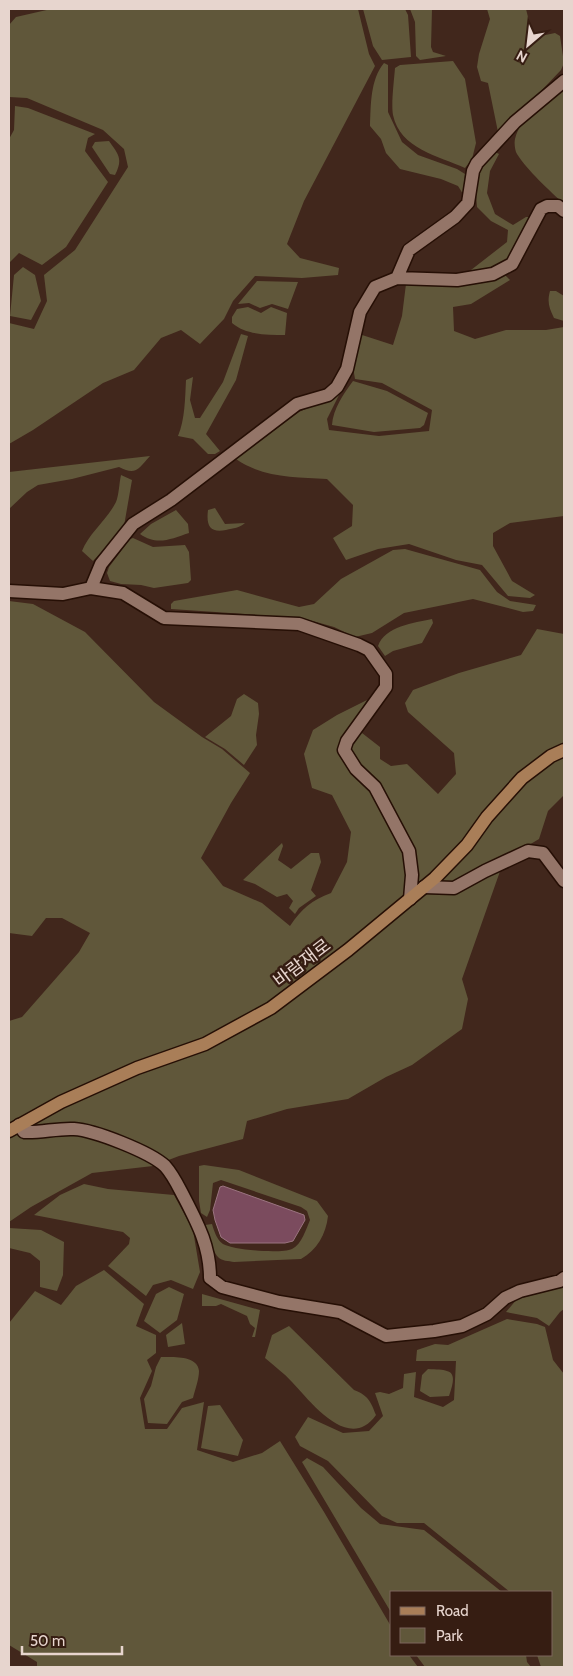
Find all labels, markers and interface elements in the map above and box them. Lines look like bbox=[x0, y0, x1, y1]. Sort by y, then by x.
north arrow bbox=[503, 20, 553, 70]
text: N bbox=[513, 46, 530, 67]
street label: 바람재로 bbox=[269, 934, 335, 992]
legend bbox=[390, 1591, 553, 1656]
text: Road bbox=[436, 1602, 469, 1620]
scale bar bbox=[22, 1624, 122, 1656]
text: Park bbox=[436, 1627, 463, 1645]
text: 50 m bbox=[30, 1632, 65, 1650]

